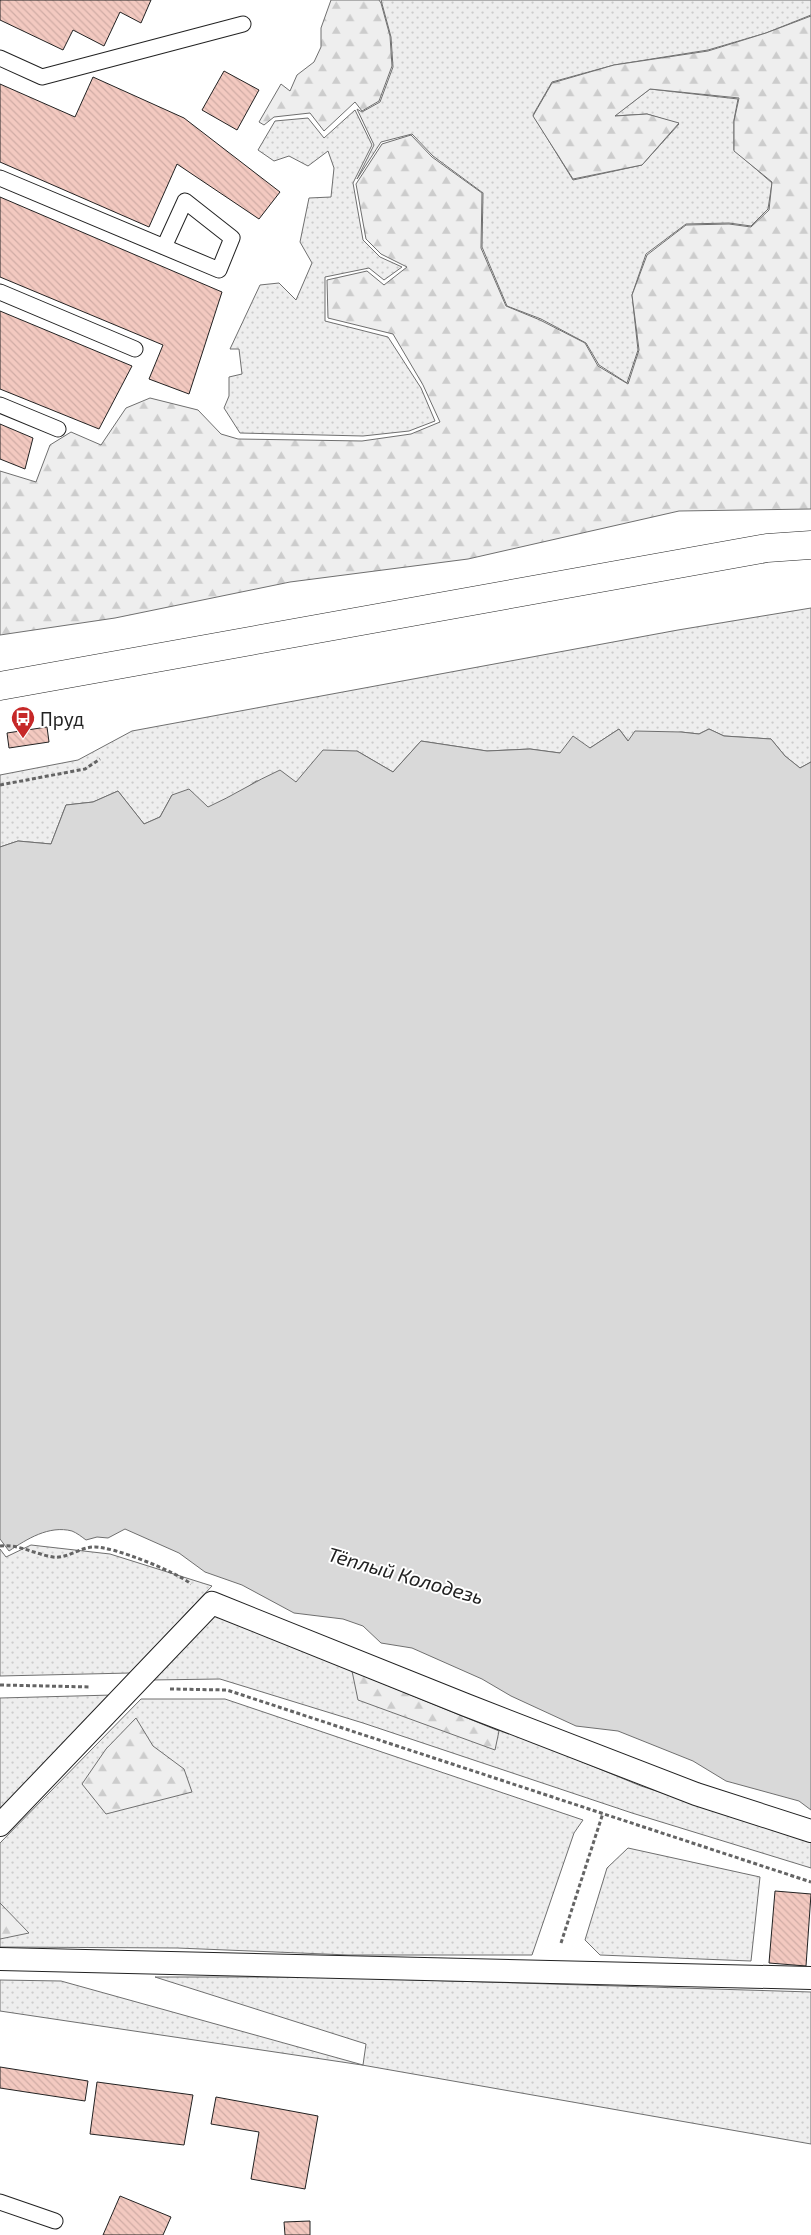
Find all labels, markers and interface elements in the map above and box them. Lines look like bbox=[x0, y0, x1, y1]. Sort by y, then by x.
bus stop icon: Пруд bbox=[10, 705, 36, 739]
place label: Пруд bbox=[40, 707, 84, 731]
water label: Тёплый Колодезь bbox=[325, 1541, 487, 1609]

